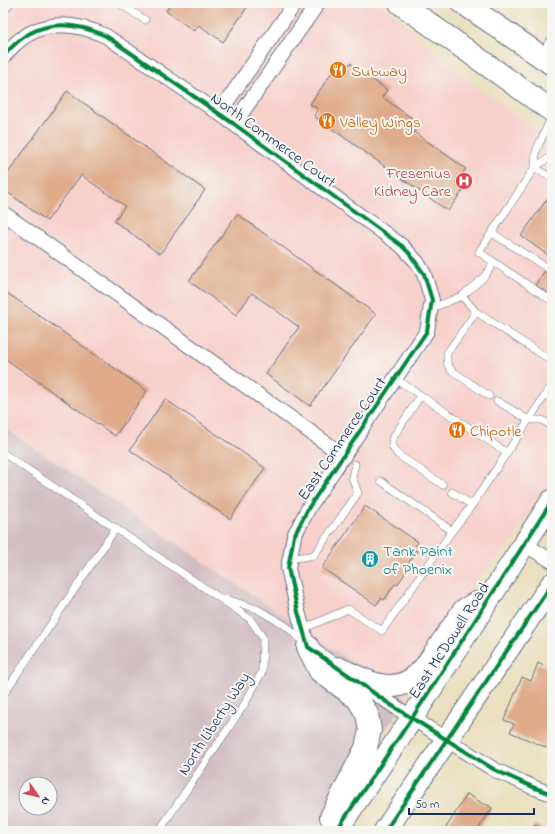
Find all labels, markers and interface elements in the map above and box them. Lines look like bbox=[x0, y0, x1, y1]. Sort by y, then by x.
restaurant icon: Subway bbox=[328, 60, 348, 80]
place label: Subway bbox=[351, 60, 407, 84]
street label: North Commerce Court bbox=[205, 87, 341, 195]
restaurant icon: Valley Wings bbox=[317, 111, 337, 131]
place label: Valley Wings bbox=[339, 111, 421, 135]
place label: Fresenius Kidney Care bbox=[374, 162, 452, 204]
hospital icon: Fresenius Kidney Care bbox=[454, 171, 474, 191]
street label: East Commerce Court bbox=[292, 372, 393, 506]
restaurant icon: Chipotle bbox=[447, 420, 467, 440]
place label: Chipotle bbox=[470, 420, 522, 444]
place label: Tank Paint of Phoenix bbox=[383, 540, 453, 582]
building icon: Tank Paint of Phoenix bbox=[360, 549, 380, 569]
street label: East McDowell Road bbox=[403, 578, 496, 704]
street label: North Liberty Way bbox=[172, 668, 257, 780]
north arrow bbox=[18, 776, 58, 816]
scale bar bbox=[409, 790, 534, 816]
text: N bbox=[37, 793, 54, 809]
text: 50 m bbox=[415, 796, 439, 814]

